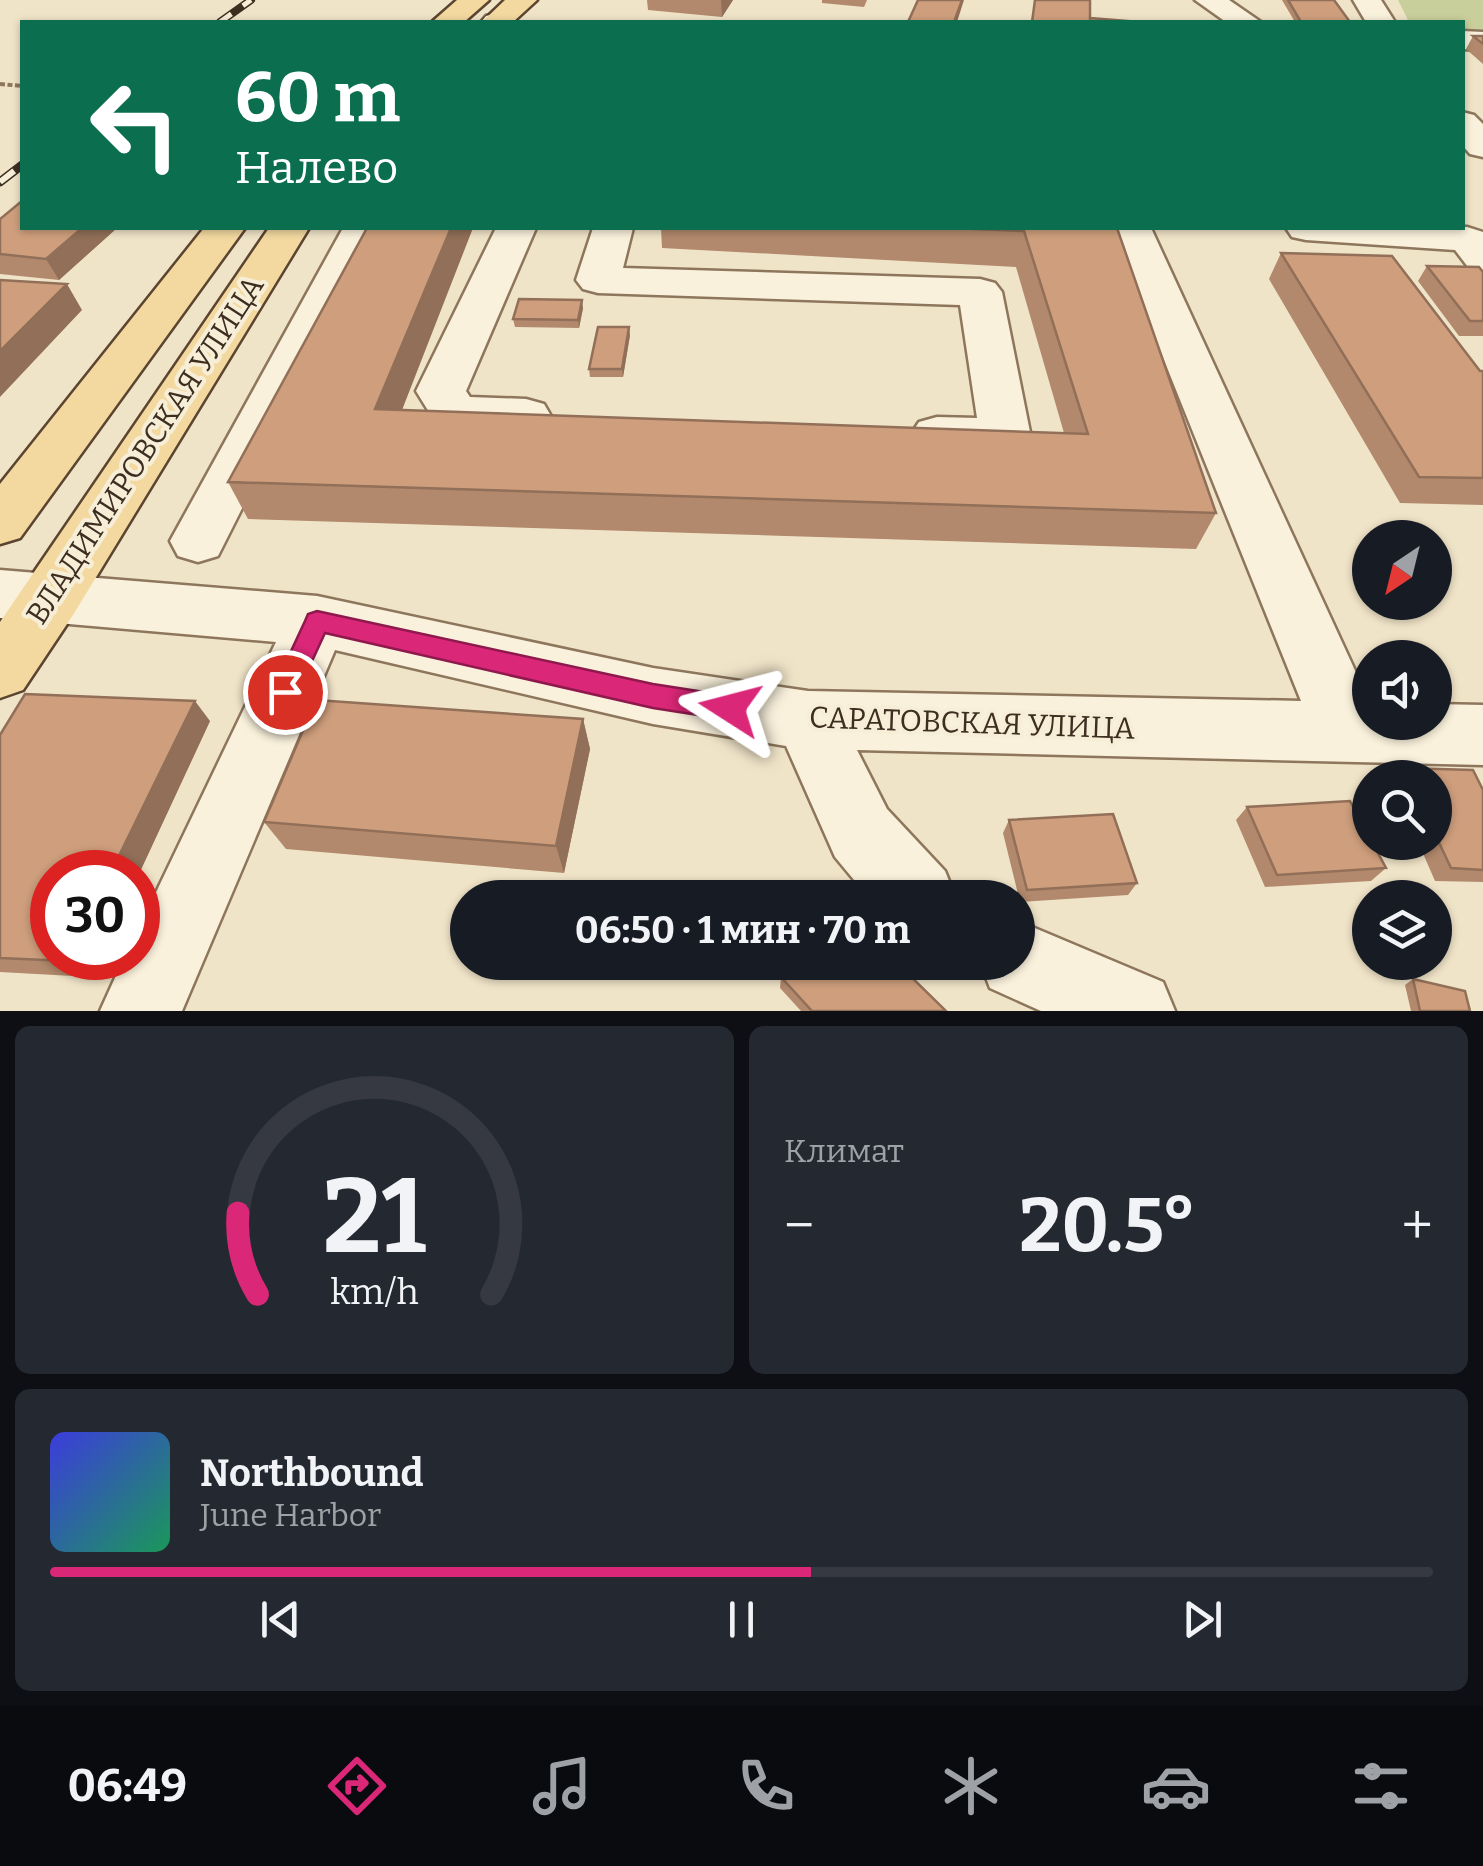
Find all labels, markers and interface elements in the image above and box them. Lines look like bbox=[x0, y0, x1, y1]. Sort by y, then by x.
text: 60 m bbox=[235, 56, 400, 140]
icon: left bbox=[70, 60, 200, 190]
text: Налево bbox=[235, 141, 398, 195]
street label: ВЛАДИМИРОВСКАЯ УЛИЦА bbox=[19, 268, 272, 631]
north arrow bbox=[1352, 520, 1452, 620]
map controls bbox=[1352, 520, 1452, 980]
button: sound bbox=[1352, 640, 1452, 740]
pin bbox=[243, 650, 328, 735]
position arrow bbox=[678, 656, 782, 760]
icon: arrive bbox=[258, 665, 313, 720]
street label: САРАТОВСКАЯ УЛИЦА bbox=[809, 699, 1136, 747]
button: search bbox=[1352, 760, 1452, 860]
speed limit sign: 30 bbox=[30, 850, 160, 980]
button: layers bbox=[1352, 880, 1452, 980]
text: 06:50 · 1 мин · 70 m bbox=[575, 907, 910, 953]
text: Климат bbox=[784, 1132, 904, 1170]
text: 21 bbox=[323, 1155, 426, 1280]
text: 20.5° bbox=[1019, 1181, 1197, 1271]
text: − bbox=[784, 1193, 814, 1259]
text: + bbox=[1402, 1193, 1433, 1259]
text: km/h bbox=[330, 1271, 419, 1313]
text: Northbound bbox=[200, 1450, 423, 1496]
text: June Harbor bbox=[200, 1496, 381, 1534]
icon: previous bbox=[253, 1592, 308, 1647]
icon: pause bbox=[714, 1592, 769, 1647]
icon: next bbox=[1175, 1592, 1230, 1647]
icon: directions bbox=[322, 1751, 392, 1821]
icon: music bbox=[527, 1751, 597, 1821]
icon: phone bbox=[731, 1751, 801, 1821]
icon: climate bbox=[936, 1751, 1006, 1821]
icon: car bbox=[1141, 1751, 1211, 1821]
icon: filters bbox=[1346, 1751, 1416, 1821]
text: 06:49 bbox=[67, 1759, 187, 1813]

